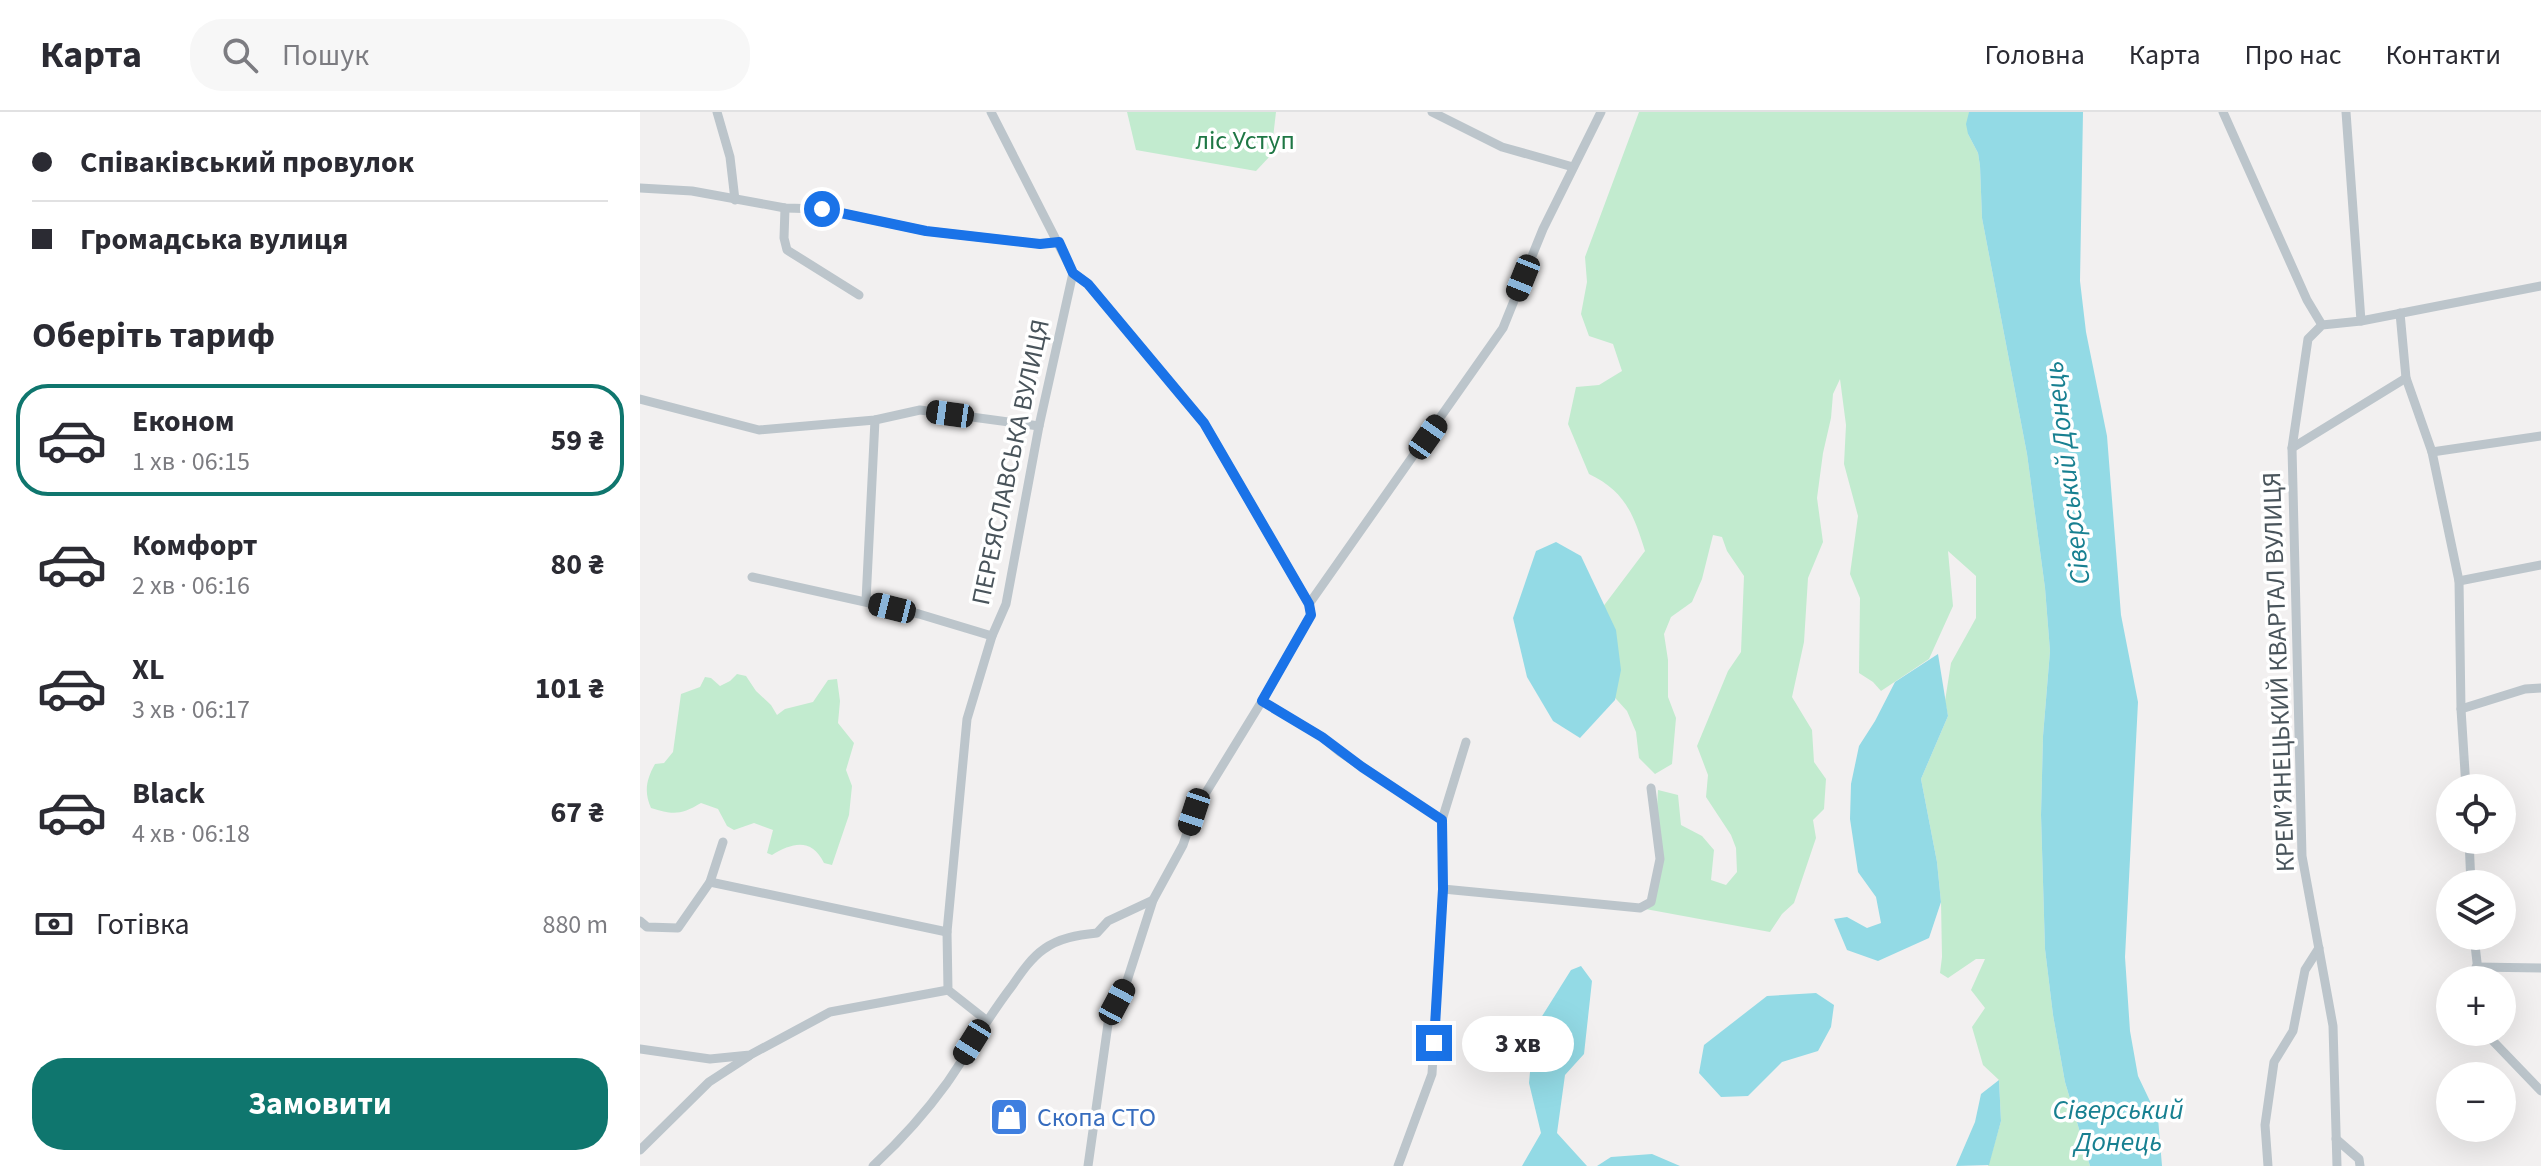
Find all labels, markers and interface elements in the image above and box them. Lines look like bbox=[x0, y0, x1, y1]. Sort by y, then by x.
search box bbox=[190, 19, 750, 91]
text: Карта bbox=[40, 28, 142, 82]
icon: search bbox=[218, 33, 262, 77]
text: Пошук bbox=[282, 34, 369, 77]
text: Головна bbox=[1985, 35, 2085, 75]
text: Карта bbox=[2129, 35, 2201, 75]
text: Про нас bbox=[2245, 35, 2342, 75]
text: Контакти bbox=[2386, 35, 2501, 75]
park label: ліс Уступ bbox=[1195, 122, 1295, 159]
text: Співаківський провулок bbox=[80, 141, 414, 184]
route start bbox=[804, 191, 840, 227]
text: Громадська вулиця bbox=[80, 218, 348, 261]
car bbox=[1503, 251, 1543, 305]
text: Оберіть тариф bbox=[32, 310, 275, 361]
street label: ПЕРЕЯСЛАВСЬКА ВУЛИЦЯ bbox=[962, 316, 1059, 608]
water label: Сіверський Донець bbox=[2033, 359, 2101, 587]
car bbox=[925, 399, 975, 429]
text: Економ bbox=[132, 400, 235, 443]
icon: car bbox=[36, 404, 108, 476]
car bbox=[1404, 410, 1452, 464]
text: 59 ₴ bbox=[550, 419, 604, 462]
text: 1 хв · 06:15 bbox=[132, 443, 250, 480]
street label: КРЕМ’ЯНЕЦЬКИЙ КВАРТАЛ ВУЛИЦЯ bbox=[2253, 471, 2304, 873]
text: Комфорт bbox=[132, 524, 258, 567]
icon: car bbox=[36, 528, 108, 600]
text: 80 ₴ bbox=[550, 543, 604, 586]
text: 2 хв · 06:16 bbox=[132, 567, 250, 604]
car bbox=[866, 591, 918, 625]
text: XL bbox=[132, 648, 165, 691]
icon: car bbox=[36, 652, 108, 724]
text: 101 ₴ bbox=[535, 667, 604, 710]
text: 3 хв · 06:17 bbox=[132, 691, 250, 728]
text: Black bbox=[132, 772, 205, 815]
map controls bbox=[2436, 774, 2516, 1142]
button: locate bbox=[2436, 774, 2516, 854]
icon: car bbox=[36, 776, 108, 848]
car bbox=[1175, 785, 1213, 839]
text: 67 ₴ bbox=[550, 791, 604, 834]
text: 4 хв · 06:18 bbox=[132, 815, 250, 852]
button: layers bbox=[2436, 870, 2516, 950]
icon: cash bbox=[32, 902, 76, 946]
text: Готівка bbox=[96, 903, 190, 946]
text: 880 m bbox=[542, 906, 608, 943]
button: + bbox=[2436, 966, 2516, 1046]
car bbox=[1095, 975, 1139, 1029]
car bbox=[949, 1015, 995, 1069]
callout: 3 хв bbox=[1462, 1015, 1574, 1071]
route end bbox=[1416, 1025, 1452, 1061]
text: 3 хв bbox=[1495, 1025, 1541, 1062]
button: Замовити bbox=[32, 1058, 608, 1150]
button: − bbox=[2436, 1062, 2516, 1142]
water label: Сіверський Донець bbox=[2052, 1090, 2184, 1162]
shop icon: Скопа СТО bbox=[988, 1096, 1030, 1138]
place label: Скопа СТО bbox=[1037, 1099, 1156, 1136]

